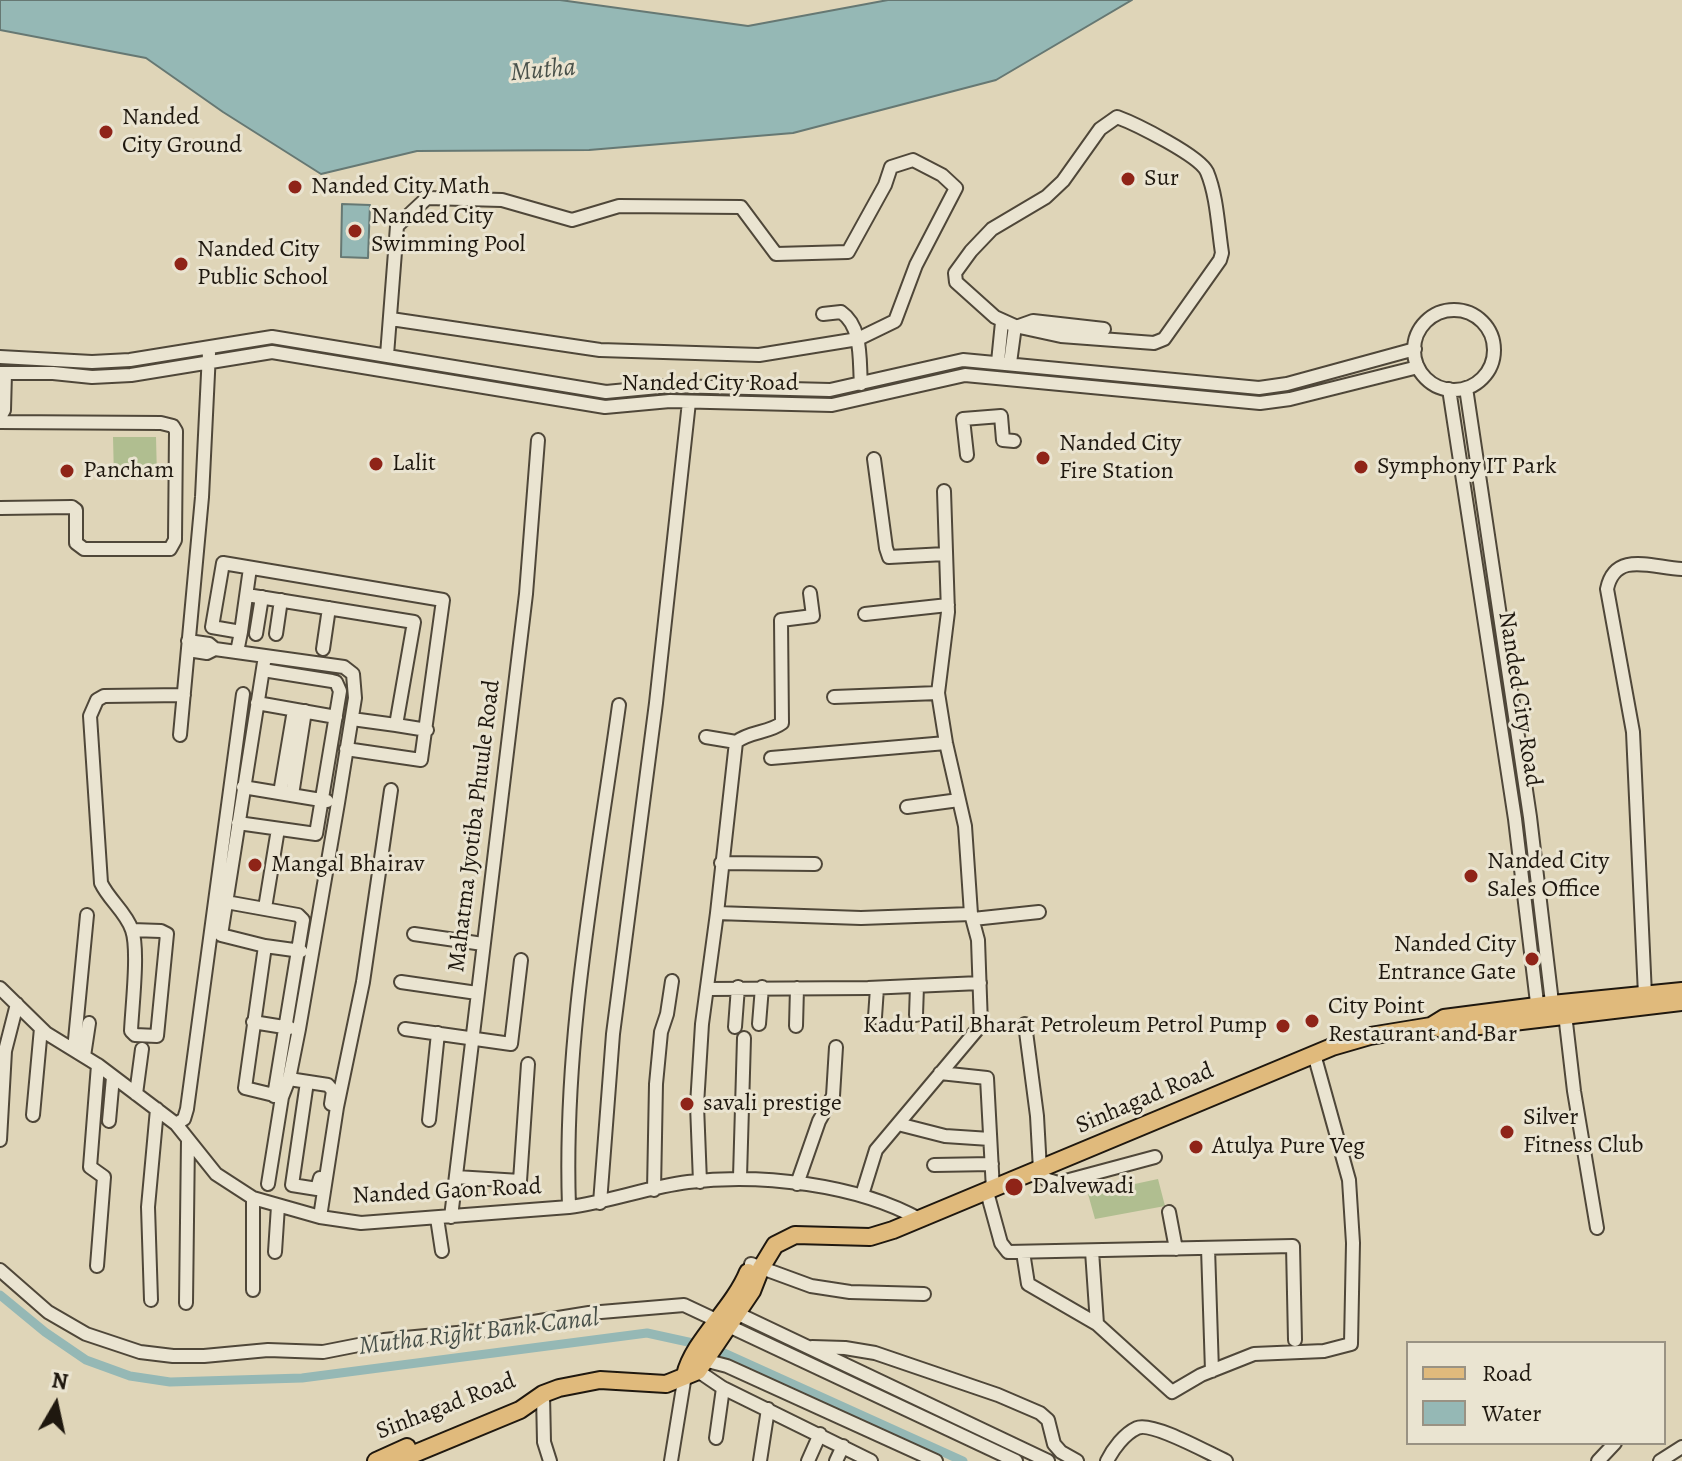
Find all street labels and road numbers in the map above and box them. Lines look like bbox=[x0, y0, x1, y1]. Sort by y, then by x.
street label: Nanded City Road bbox=[621, 370, 799, 398]
street label: Nanded City Road bbox=[1491, 609, 1547, 789]
street label: Mahatma Jyotiba Phuule Road bbox=[443, 678, 507, 974]
street label: Sinhagad Road bbox=[1072, 1057, 1218, 1141]
street label: Nanded Gaon Road bbox=[352, 1173, 542, 1211]
street label: Sinhagad Road bbox=[372, 1367, 520, 1447]

